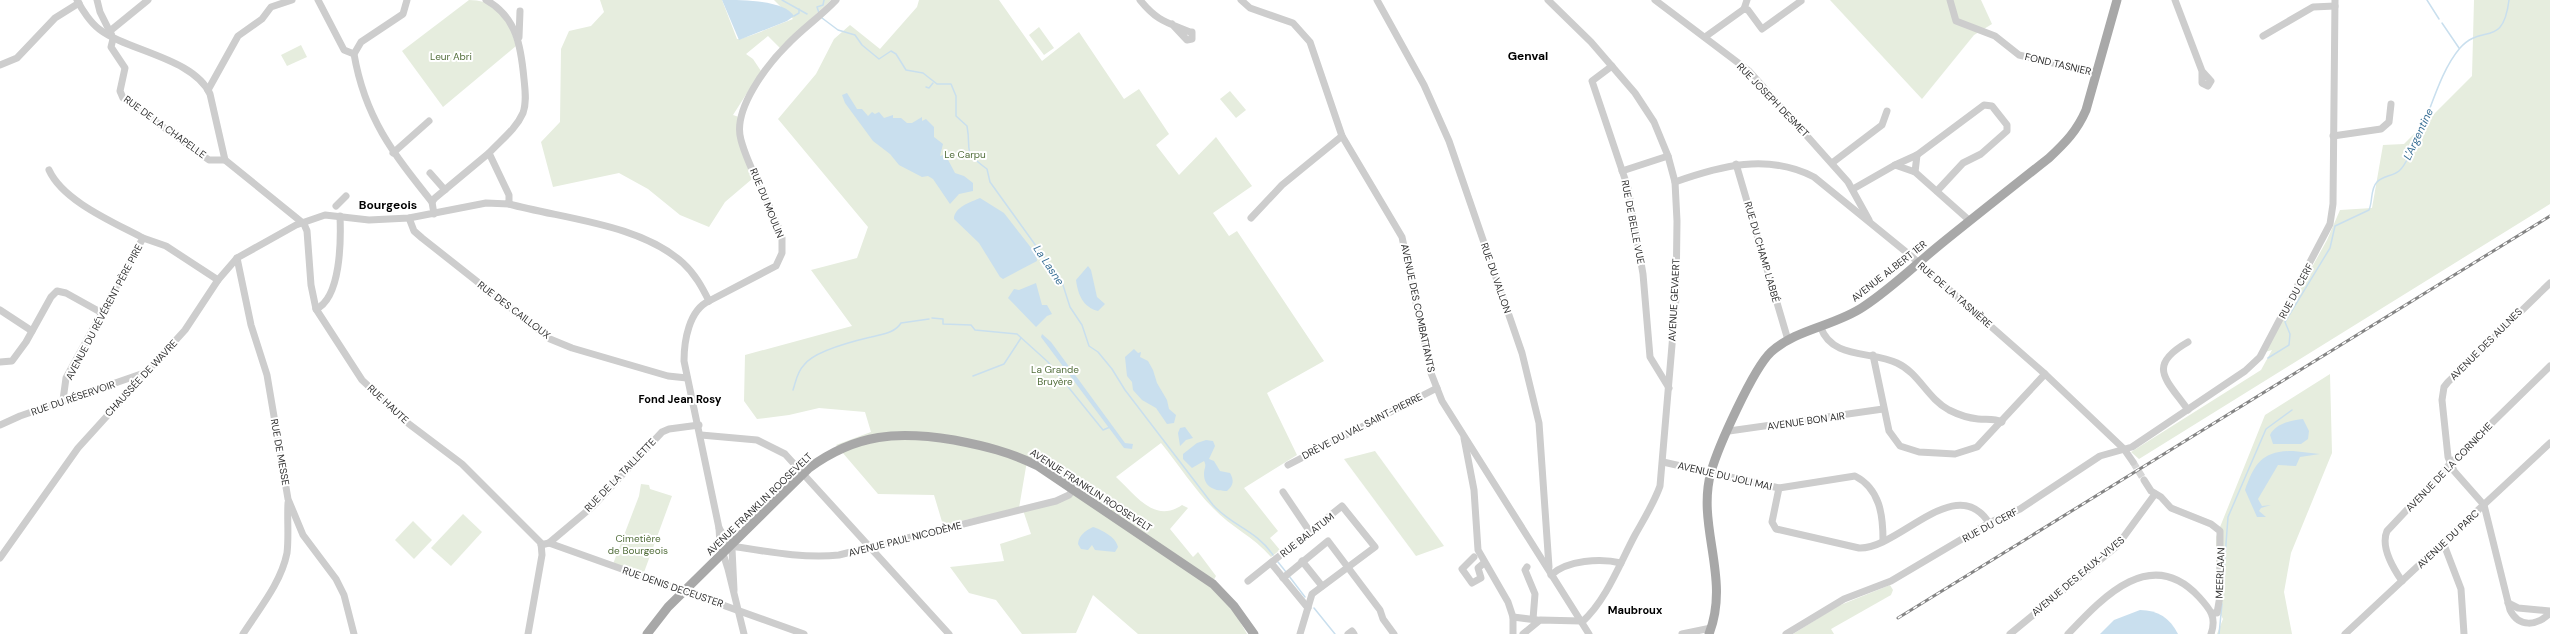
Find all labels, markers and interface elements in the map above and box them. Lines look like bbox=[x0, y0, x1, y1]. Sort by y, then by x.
district label: Genval bbox=[1508, 48, 1548, 64]
park label: Leur Abri bbox=[430, 50, 472, 63]
street label: FOND TASNIER bbox=[2024, 50, 2092, 78]
street label: RUE JOSEPH DESMET bbox=[1734, 60, 1812, 140]
street label: RUE DE LA CHAPELLE bbox=[121, 93, 209, 162]
water label: L'Argentine bbox=[2400, 106, 2436, 162]
park label: Le Carpu bbox=[944, 148, 986, 161]
street label: RUE DU MOULIN bbox=[747, 166, 787, 240]
street label: RUE DE BELLE VUE bbox=[1618, 179, 1648, 265]
district label: Bourgeois bbox=[359, 197, 417, 213]
street label: RUE DU CHAMP L'ABBÉ bbox=[1741, 200, 1783, 304]
street label: AVENUE ALBERT 1ER bbox=[1849, 237, 1929, 305]
street label: RUE DU VALLON bbox=[1478, 241, 1514, 315]
street label: AVENUE DU RÉVÉRENT PÈRE PIRE bbox=[63, 242, 146, 382]
water label: La Lasne bbox=[1031, 242, 1067, 288]
street label: AVENUE DES COMBATTANTS bbox=[1398, 243, 1438, 374]
street label: AVENUE GEVAERT bbox=[1665, 258, 1683, 342]
street label: RUE DE LA TASNIÈRE bbox=[1915, 259, 1995, 331]
street label: RUE DU CERF bbox=[2276, 260, 2316, 321]
street label: RUE DES CAILLOUX bbox=[475, 278, 553, 342]
street label: AVENUE DES AULNES bbox=[2447, 305, 2525, 383]
street label: CHAUSSÉE DE WAVRE bbox=[102, 337, 180, 419]
park label: La Grande Bruyère bbox=[1031, 363, 1079, 388]
street label: RUE DU RÉSERVOIR bbox=[29, 378, 117, 418]
street label: RUE HAUTE bbox=[365, 382, 412, 427]
street label: DRÈVE DU VAL SAINT-PIERRE bbox=[1300, 390, 1425, 462]
district label: Fond Jean Rosy bbox=[638, 392, 722, 406]
street label: AVENUE BON AIR bbox=[1766, 409, 1846, 433]
street label: RUE DE MESSE bbox=[268, 418, 292, 487]
street label: AVENUE DE LA CORNICHE bbox=[2403, 419, 2495, 514]
street label: RUE DE LA TAILLETTE bbox=[581, 435, 659, 515]
street label: AVENUE FRANKLIN ROOSEVELT bbox=[1028, 446, 1155, 535]
street label: AVENUE FRANKLIN ROOSEVELT bbox=[703, 450, 815, 558]
street label: AVENUE DU JOLI MAI bbox=[1677, 459, 1773, 493]
street label: RUE DU CERF bbox=[1960, 505, 2021, 545]
street label: AVENUE DU PARC bbox=[2414, 507, 2482, 571]
street label: RUE BALATUM bbox=[1277, 510, 1337, 560]
street label: AVENUE PAUL NICODÈME bbox=[847, 519, 963, 559]
park label: Cimetière de Bourgeois bbox=[608, 532, 668, 557]
street label: AVENUE DES EAUX-VIVES bbox=[2029, 533, 2127, 619]
street label: MEERLAAN bbox=[2213, 547, 2227, 599]
street label: RUE DENIS DECEUSTER bbox=[621, 564, 725, 610]
district label: Maubroux bbox=[1608, 603, 1663, 617]

